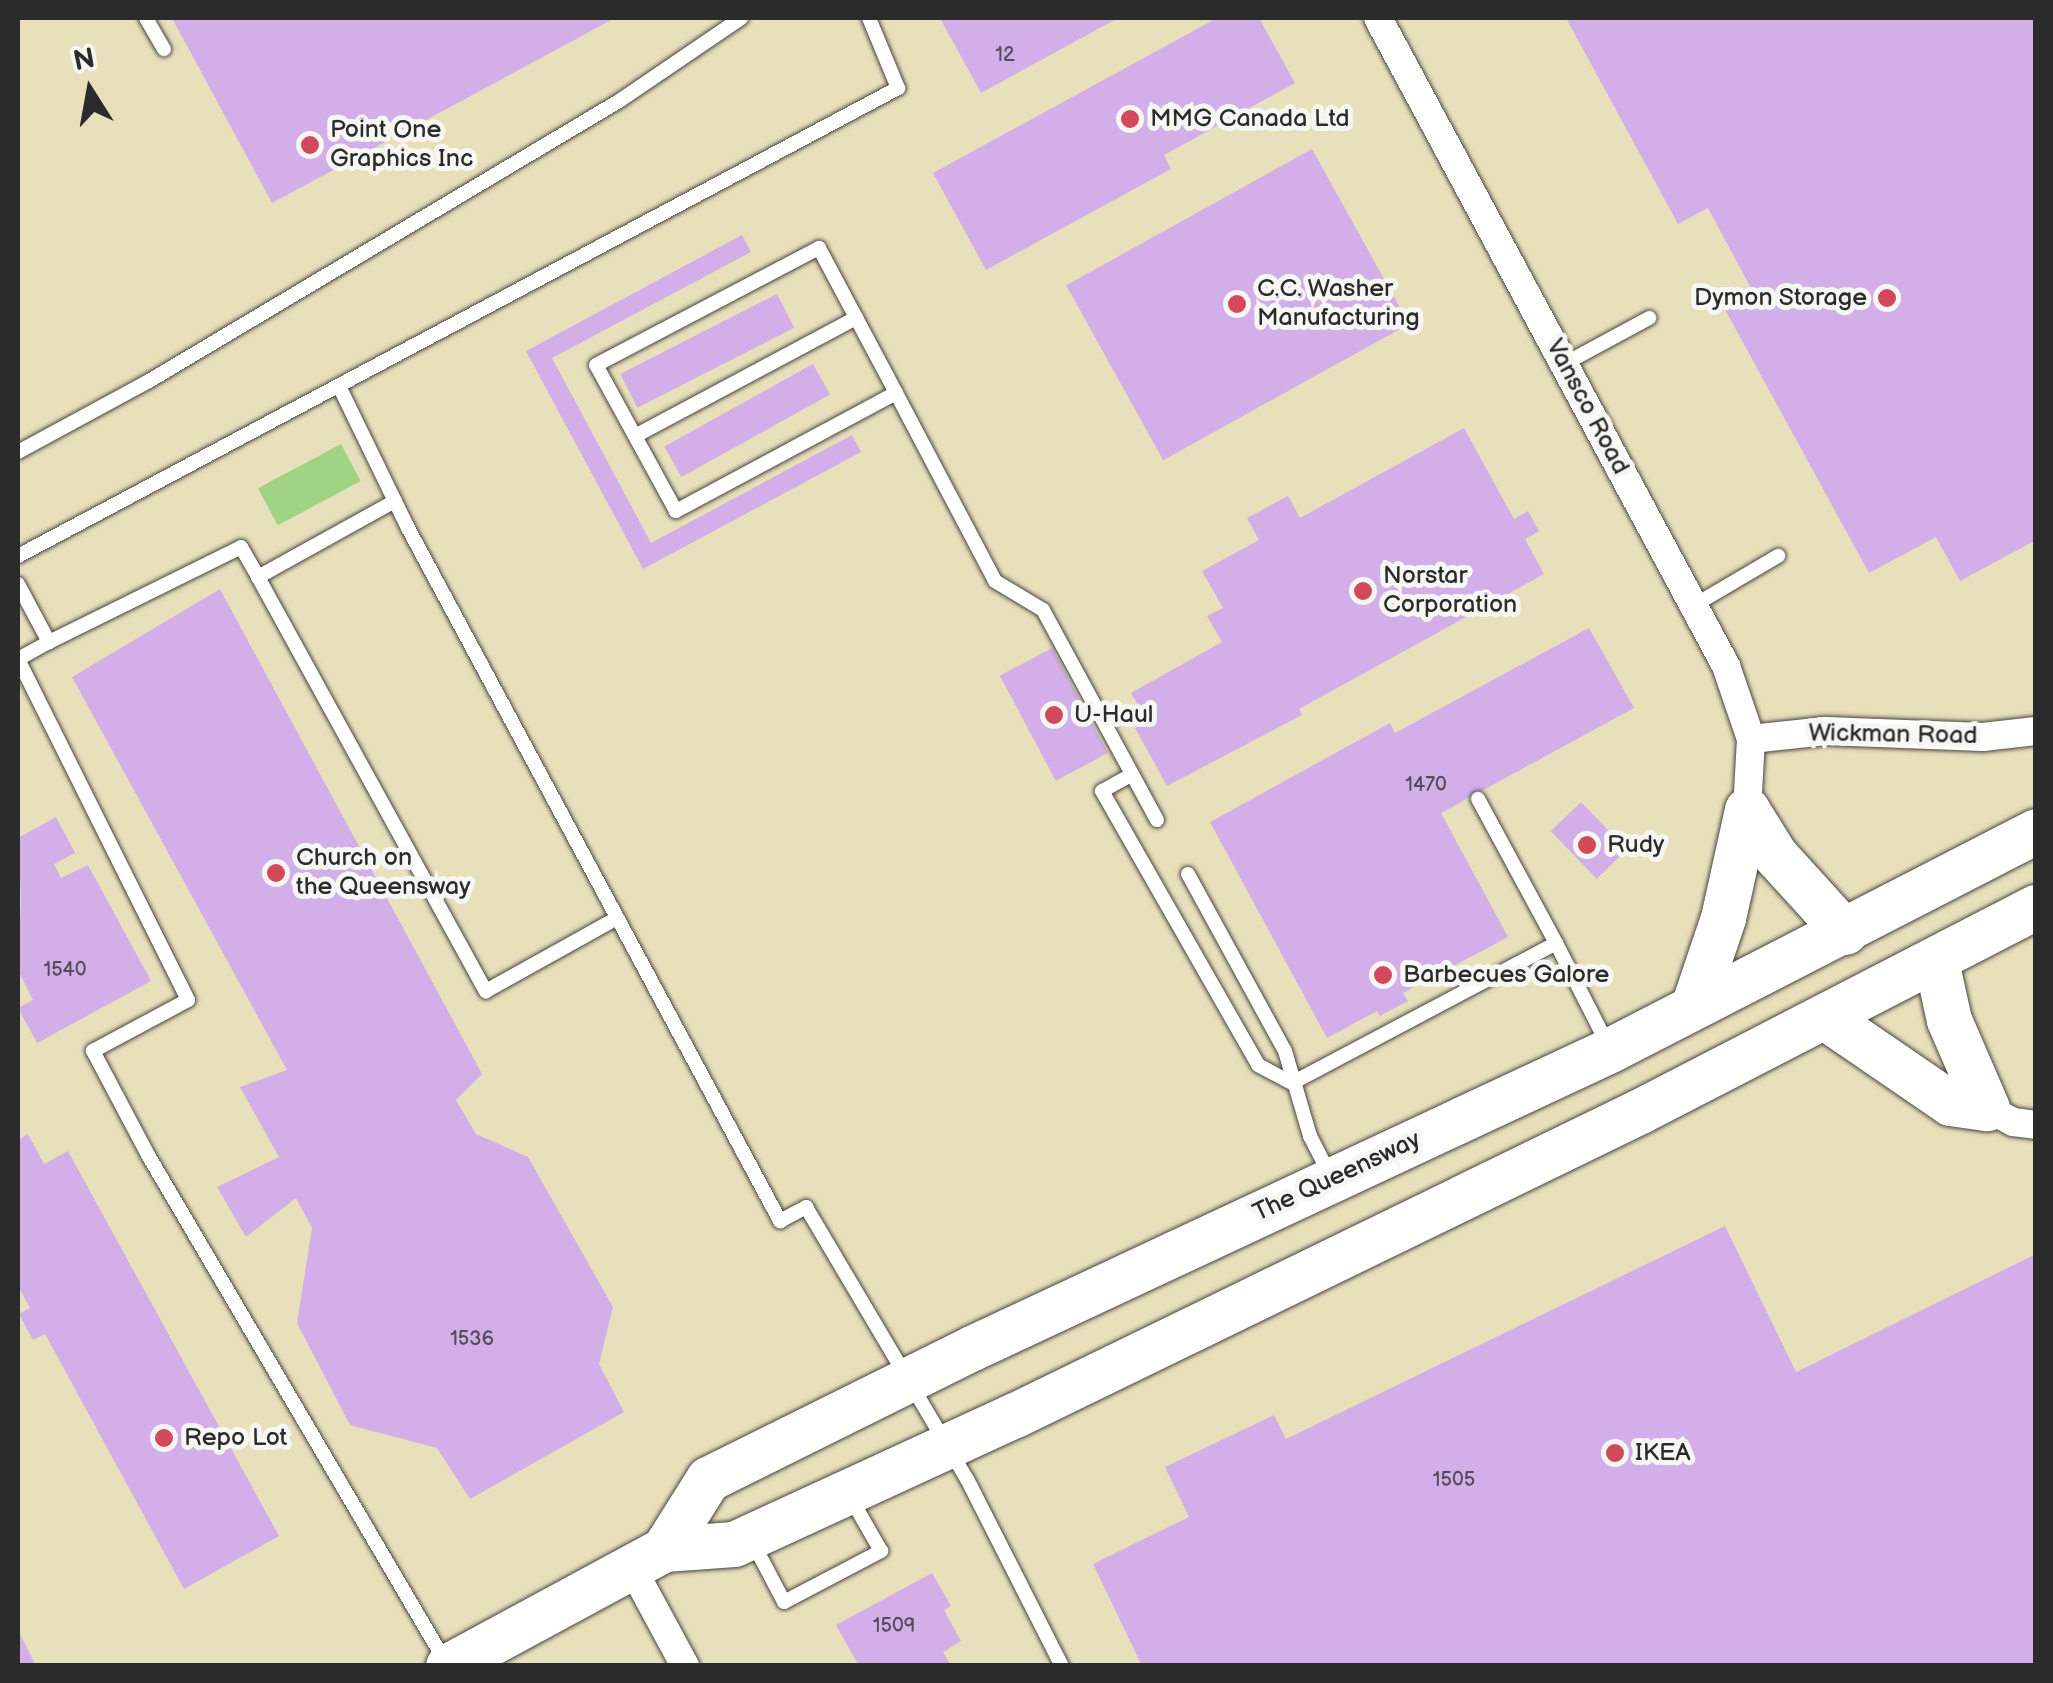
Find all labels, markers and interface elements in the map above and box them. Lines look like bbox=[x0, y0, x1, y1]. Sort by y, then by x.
north arrow bbox=[40, 40, 140, 140]
text: N bbox=[71, 42, 98, 78]
house number: 12 bbox=[995, 43, 1015, 67]
place label: MMG Canada Ltd bbox=[1150, 104, 1350, 134]
marker: MMG Canada Ltd bbox=[1119, 108, 1141, 130]
place label: Point One Graphics Inc bbox=[330, 116, 473, 175]
marker: Point One Graphics Inc bbox=[299, 134, 321, 156]
place label: C.C. Washer Manufacturing bbox=[1257, 275, 1420, 334]
place label: Dymon Storage bbox=[1694, 283, 1867, 313]
marker: Dymon Storage bbox=[1876, 287, 1898, 309]
marker: C.C. Washer Manufacturing bbox=[1226, 293, 1248, 315]
street label: Vansco Road bbox=[1539, 334, 1635, 480]
place label: Norstar Corporation bbox=[1383, 562, 1517, 621]
marker: Norstar Corporation bbox=[1352, 580, 1374, 602]
place label: U-Haul bbox=[1074, 700, 1153, 730]
marker: U-Haul bbox=[1043, 704, 1065, 726]
street label: Wickman Road bbox=[1808, 719, 1978, 751]
house number: 1470 bbox=[1405, 773, 1447, 797]
place label: Rudy bbox=[1607, 830, 1664, 860]
marker: Rudy bbox=[1576, 834, 1598, 856]
place label: Church on the Queensway bbox=[296, 844, 471, 903]
marker: Church on the Queensway bbox=[265, 862, 287, 884]
house number: 1540 bbox=[43, 958, 87, 982]
place label: Barbecues Galore bbox=[1403, 960, 1609, 990]
marker: Barbecues Galore bbox=[1372, 964, 1394, 986]
street label: The Queensway bbox=[1249, 1125, 1425, 1229]
house number: 1536 bbox=[450, 1327, 494, 1351]
place label: Repo Lot bbox=[184, 1423, 287, 1453]
marker: Repo Lot bbox=[153, 1427, 175, 1449]
place label: IKEA bbox=[1635, 1438, 1691, 1468]
marker: IKEA bbox=[1604, 1442, 1626, 1464]
house number: 1505 bbox=[1433, 1468, 1475, 1492]
house number: 1509 bbox=[873, 1614, 915, 1638]

